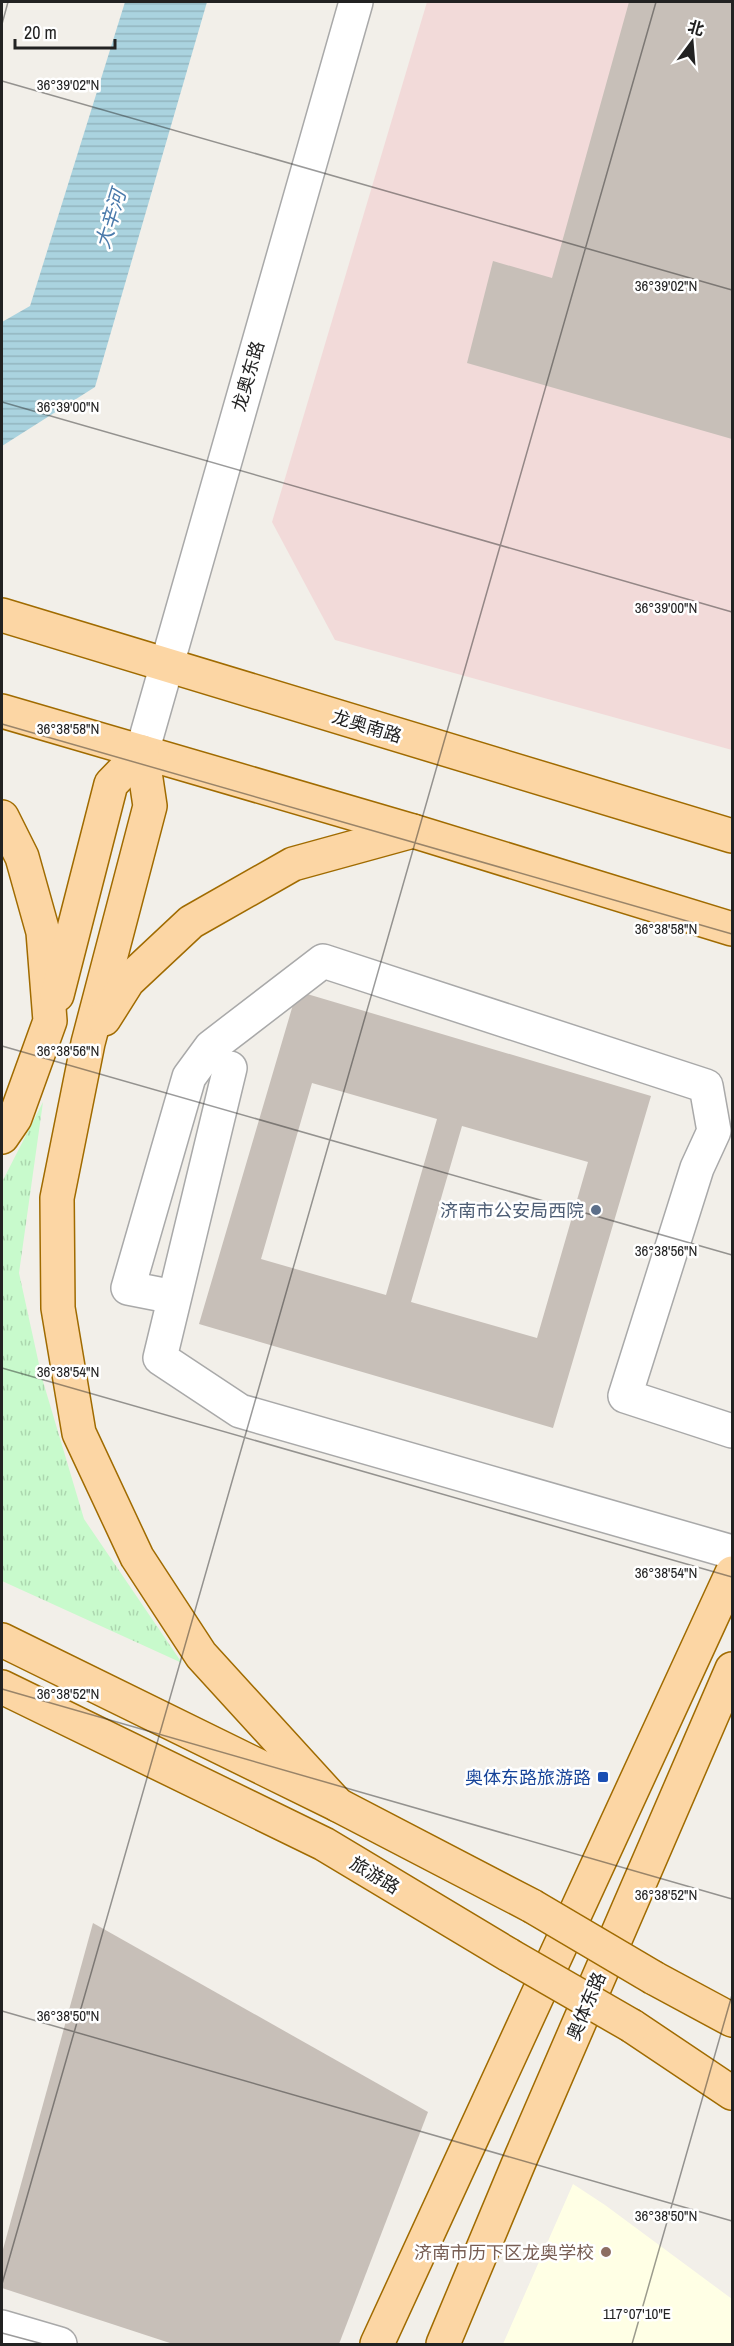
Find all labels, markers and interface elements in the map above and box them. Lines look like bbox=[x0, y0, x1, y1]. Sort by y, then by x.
scale bar bbox=[15, 12, 116, 50]
north arrow bbox=[662, 12, 722, 72]
text: 北 bbox=[685, 15, 707, 40]
text: 20 m bbox=[24, 20, 57, 45]
text: 36°39'02"N bbox=[37, 74, 99, 95]
water label: 大辛河 bbox=[88, 183, 133, 252]
text: 36°39'02"N bbox=[635, 275, 697, 296]
street label: 龙奥东路 bbox=[226, 338, 270, 414]
text: 36°39'00"N bbox=[37, 396, 99, 417]
text: 36°39'00"N bbox=[635, 597, 697, 618]
street label: 龙奥南路 bbox=[329, 704, 405, 748]
text: 36°38'58"N bbox=[37, 718, 99, 739]
text: 36°38'58"N bbox=[635, 918, 697, 939]
text: 36°38'56"N bbox=[37, 1040, 99, 1061]
place label: 济南市公安局西院 bbox=[440, 1198, 584, 1223]
marker: 济南市公安局西院 bbox=[589, 1203, 603, 1217]
text: 36°38'56"N bbox=[635, 1240, 697, 1261]
text: 36°38'54"N bbox=[37, 1361, 99, 1382]
text: 36°38'54"N bbox=[635, 1562, 697, 1583]
text: 36°38'52"N bbox=[37, 1683, 99, 1704]
place label: 奥体东路旅游路 bbox=[465, 1765, 591, 1790]
marker: 奥体东路旅游路 bbox=[596, 1770, 610, 1784]
street label: 旅游路 bbox=[345, 1850, 405, 1900]
text: 36°38'52"N bbox=[635, 1884, 697, 1905]
street label: 奥体东路 bbox=[560, 1968, 612, 2044]
text: 36°38'50"N bbox=[37, 2005, 99, 2026]
text: 36°38'50"N bbox=[635, 2205, 697, 2226]
place label: 济南市历下区龙奥学校 bbox=[414, 2240, 594, 2265]
marker: 济南市历下区龙奥学校 bbox=[599, 2245, 613, 2259]
text: 117°07'10"E bbox=[603, 2303, 671, 2324]

